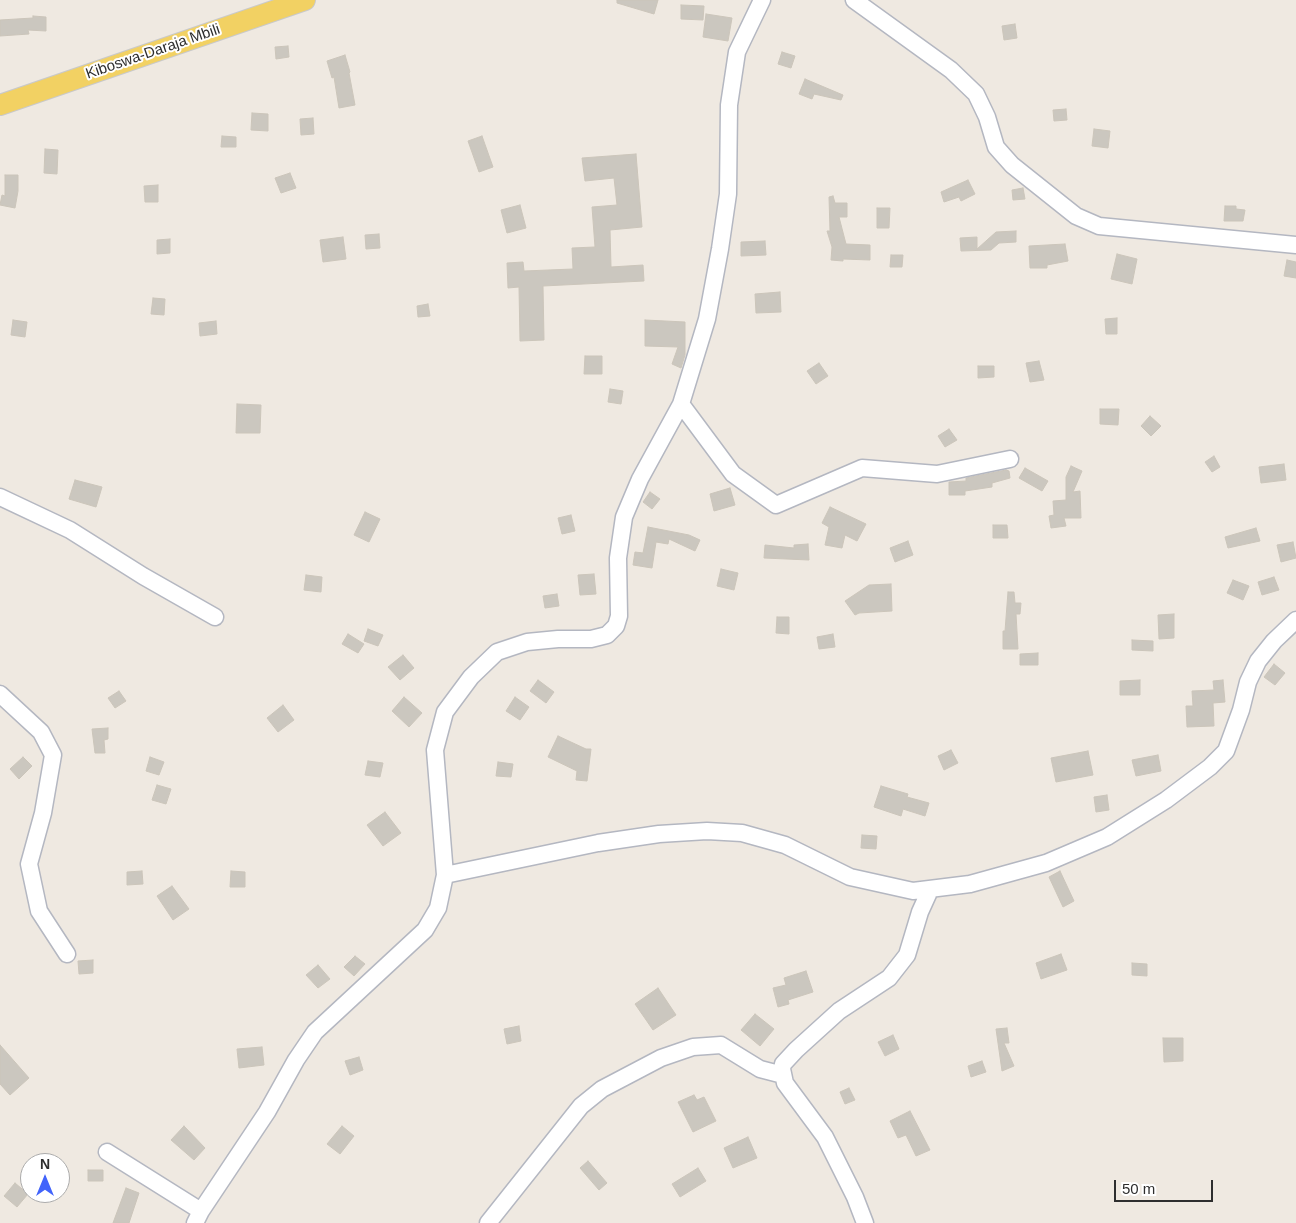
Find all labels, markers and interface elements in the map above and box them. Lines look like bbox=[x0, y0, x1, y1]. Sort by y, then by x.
street label: Kiboswa-Daraja Mbili bbox=[83, 21, 223, 83]
north arrow bbox=[20, 1153, 70, 1203]
text: N bbox=[40, 1156, 50, 1172]
scale bar bbox=[1116, 1170, 1215, 1202]
text: 50 m bbox=[1122, 1180, 1155, 1197]

